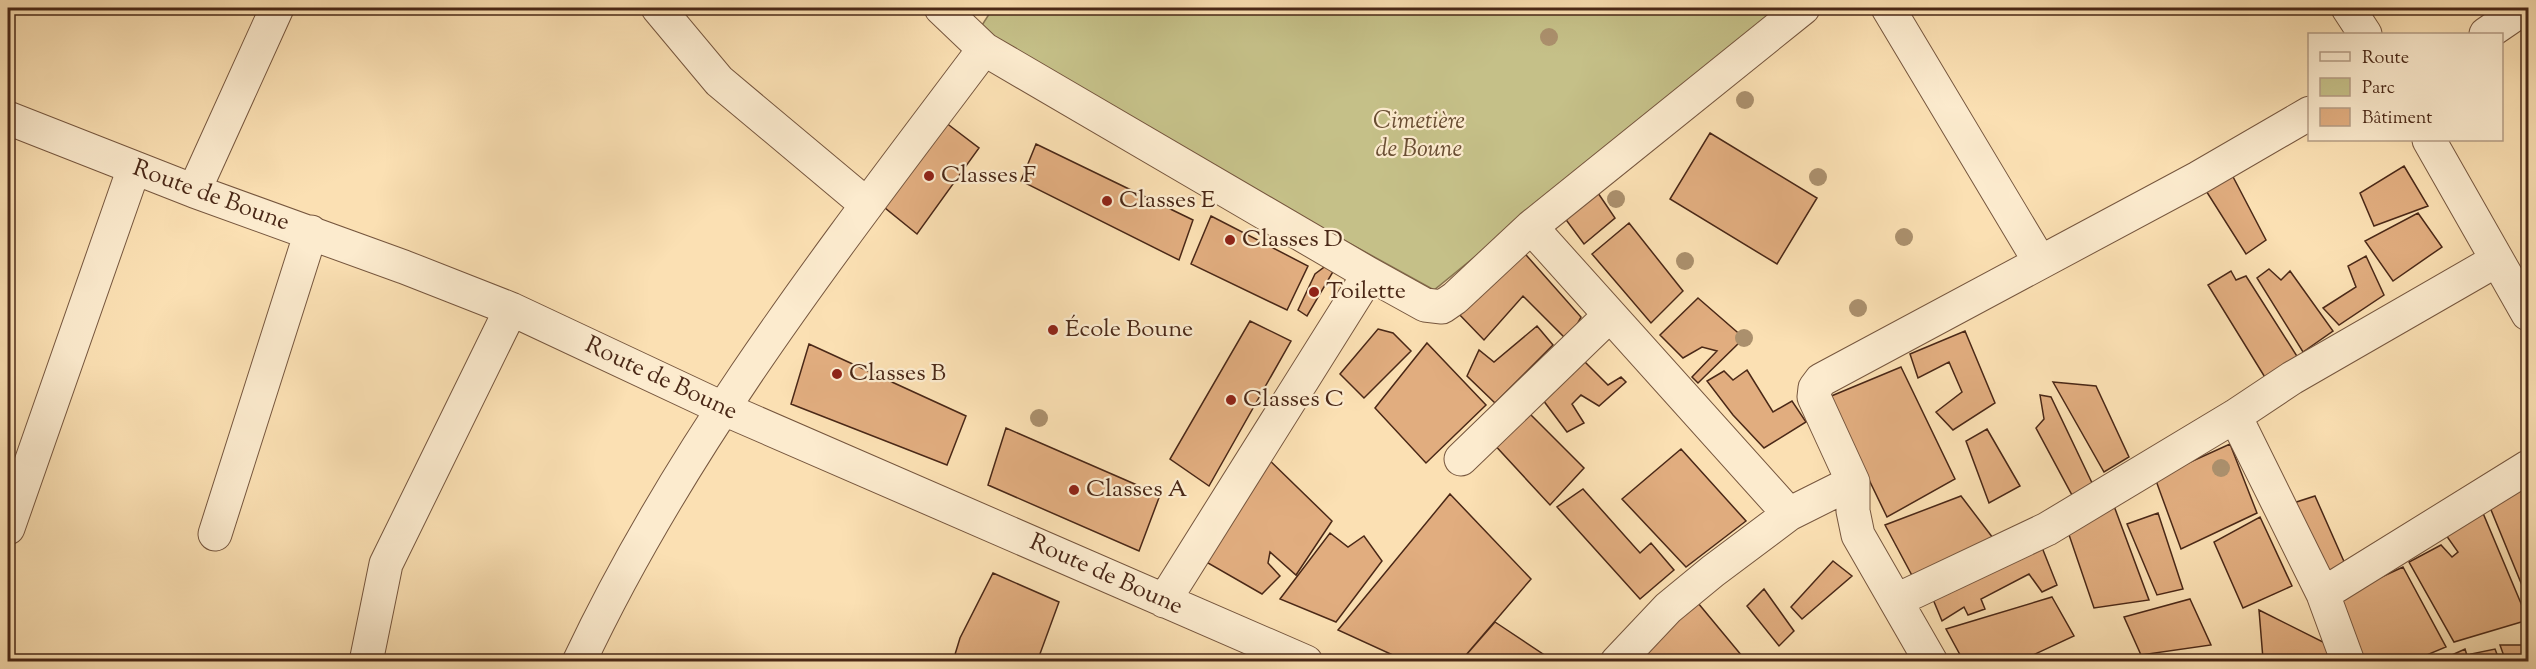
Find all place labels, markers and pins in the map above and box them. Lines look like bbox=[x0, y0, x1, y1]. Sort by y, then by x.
place label: Classes F bbox=[941, 159, 1036, 193]
marker: Classes F bbox=[922, 169, 936, 183]
place label: Classes E bbox=[1119, 184, 1216, 218]
marker: Classes E bbox=[1100, 194, 1114, 208]
place label: Classes D bbox=[1242, 223, 1343, 257]
marker: Classes D bbox=[1223, 233, 1237, 247]
place label: Toilette bbox=[1326, 275, 1406, 309]
marker: Toilette bbox=[1307, 285, 1321, 299]
place label: École Boune bbox=[1065, 313, 1193, 347]
marker: École Boune bbox=[1046, 323, 1060, 337]
place label: Classes B bbox=[849, 357, 946, 391]
marker: Classes B bbox=[830, 367, 844, 381]
place label: Classes C bbox=[1243, 383, 1344, 417]
marker: Classes C bbox=[1224, 393, 1238, 407]
place label: Classes A bbox=[1086, 473, 1188, 507]
marker: Classes A bbox=[1067, 483, 1081, 497]

